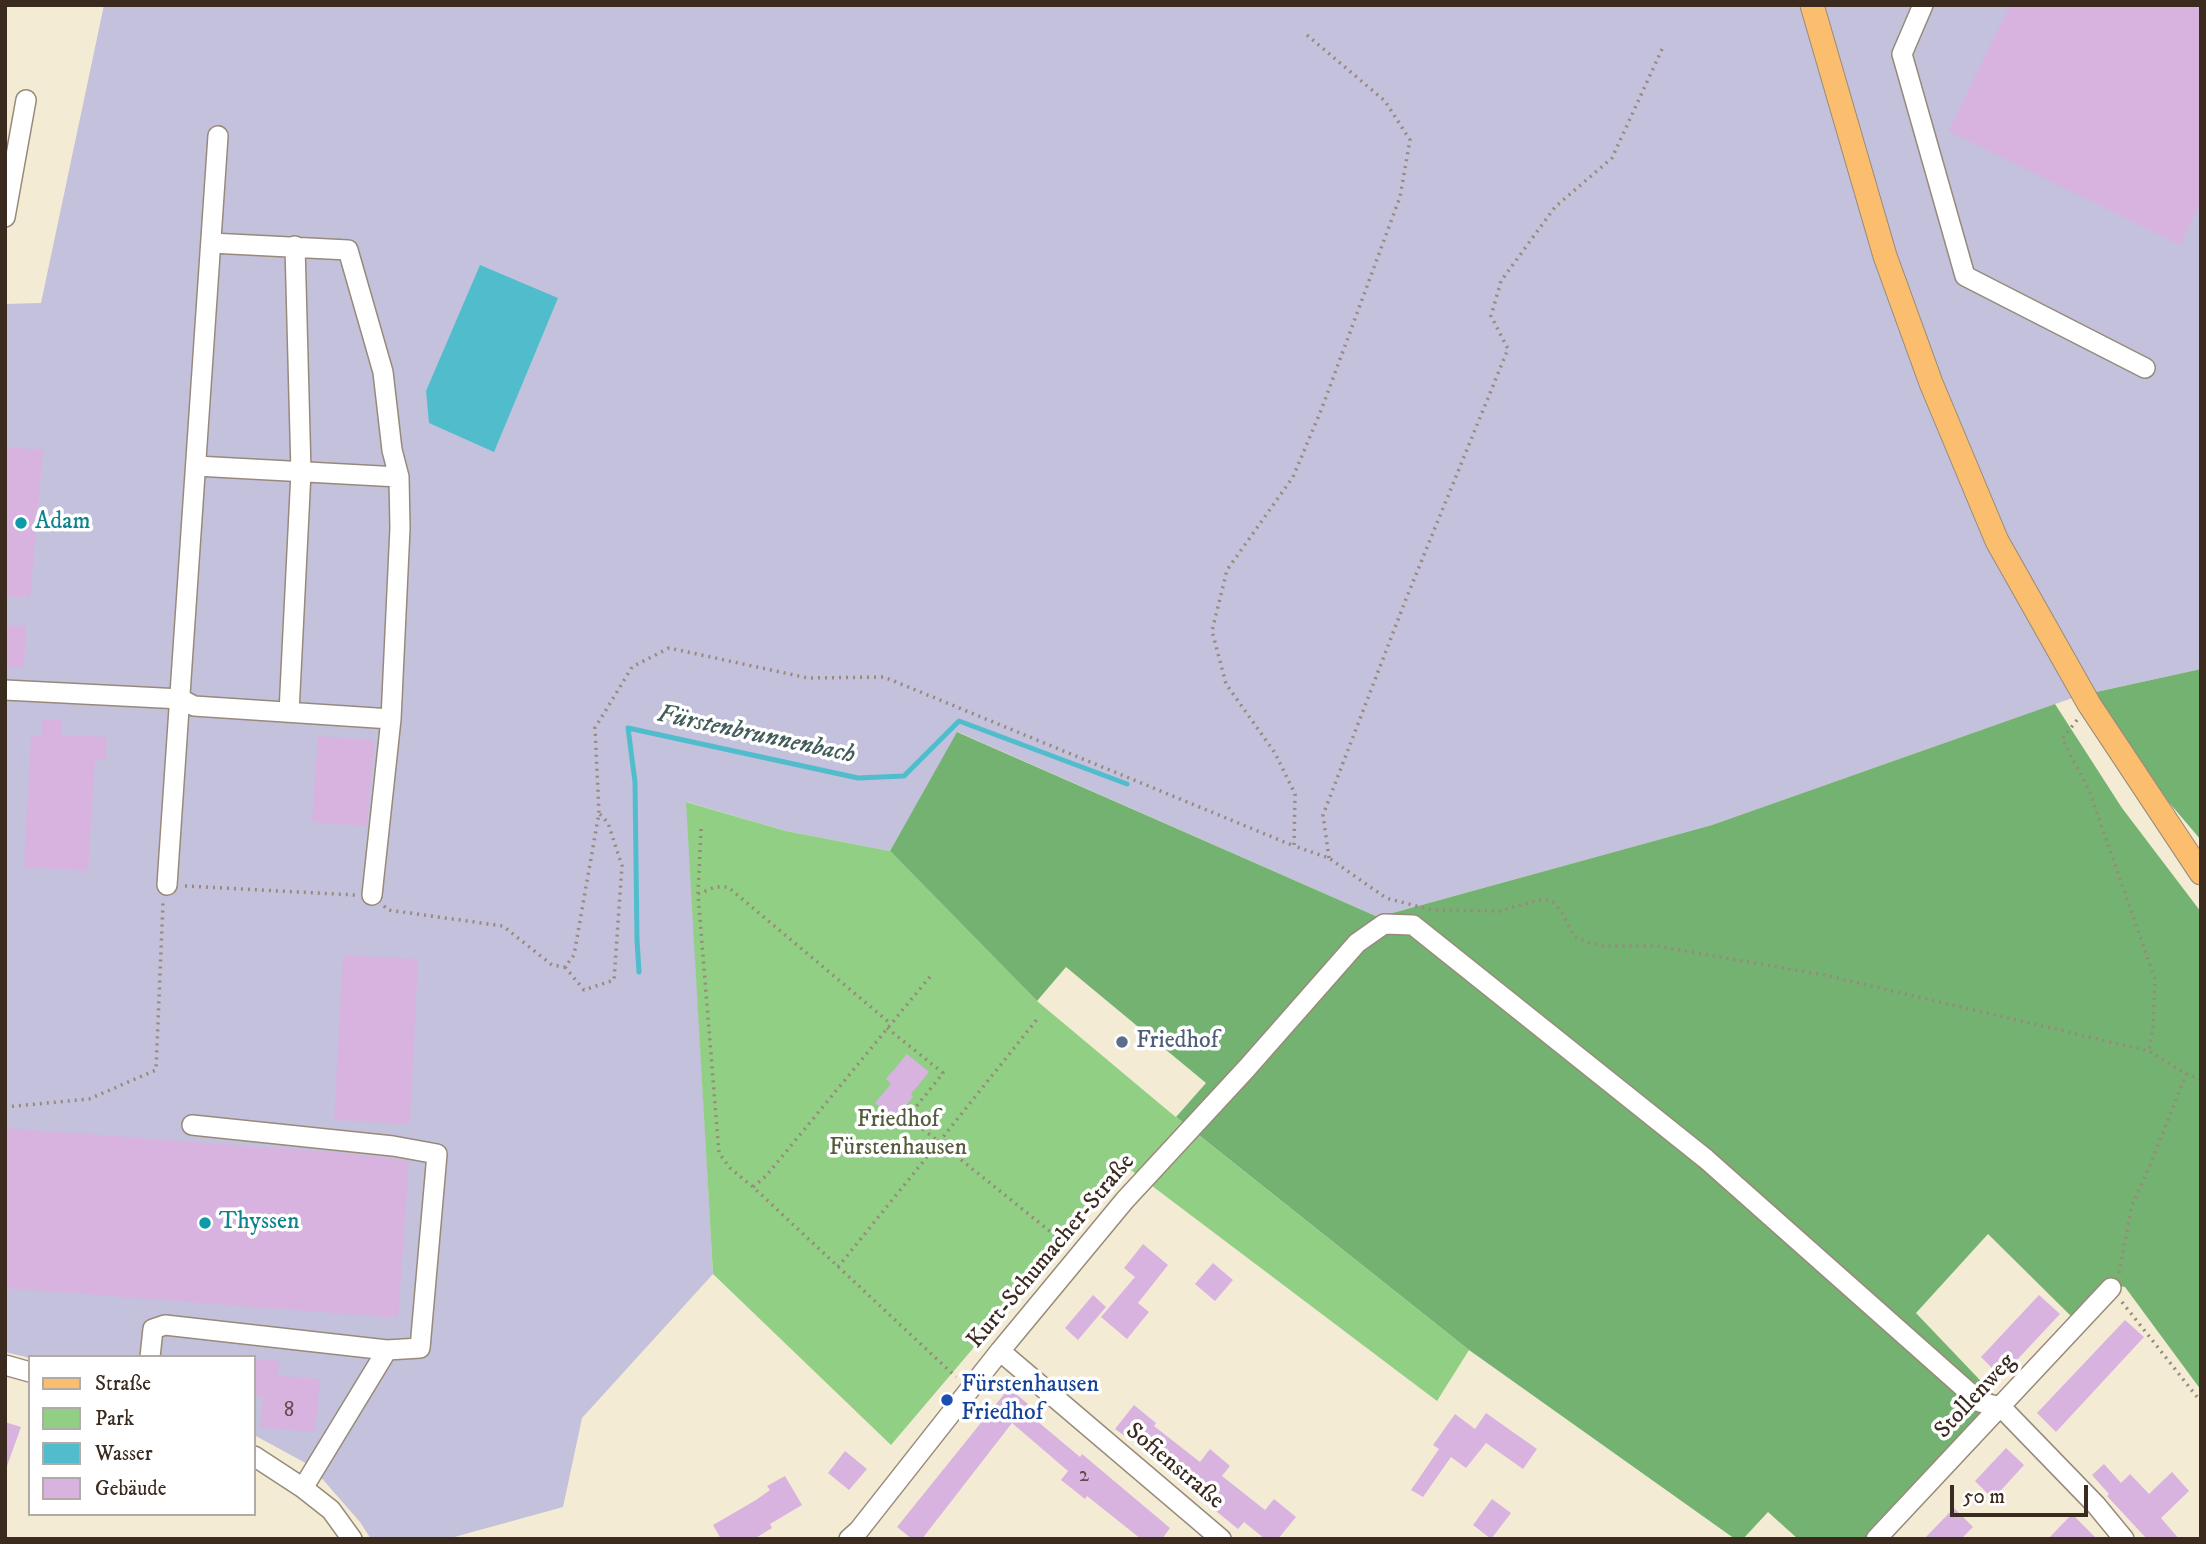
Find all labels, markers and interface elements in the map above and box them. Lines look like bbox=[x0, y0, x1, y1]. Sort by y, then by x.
place label: Adam bbox=[35, 509, 90, 537]
marker: Adam bbox=[13, 515, 29, 531]
water label: Fürstenbrunnenbach bbox=[654, 700, 858, 772]
place label: Friedhof bbox=[1136, 1028, 1218, 1056]
marker: Friedhof bbox=[1114, 1034, 1130, 1050]
park label: Friedhof Fürstenhausen bbox=[829, 1107, 967, 1163]
street label: Kurt-Schumacher-Straße bbox=[962, 1149, 1142, 1355]
place label: Thyssen bbox=[219, 1209, 299, 1237]
marker: Thyssen bbox=[197, 1215, 213, 1231]
street label: Stollenweg bbox=[1929, 1349, 2023, 1445]
legend bbox=[28, 1355, 256, 1516]
text: Straße bbox=[95, 1371, 151, 1397]
place label: Fürstenhausen Friedhof bbox=[961, 1372, 1099, 1428]
marker: Fürstenhausen Friedhof bbox=[939, 1392, 955, 1408]
house number: 8 bbox=[284, 1399, 294, 1425]
text: Park bbox=[95, 1406, 134, 1432]
street label: Sofienstraße bbox=[1119, 1418, 1229, 1516]
text: Wasser bbox=[95, 1441, 152, 1467]
house number: 2 bbox=[1079, 1464, 1089, 1490]
scale bar bbox=[1954, 1470, 2092, 1514]
text: Gebäude bbox=[95, 1476, 166, 1502]
text: 50 m bbox=[1963, 1484, 2005, 1510]

